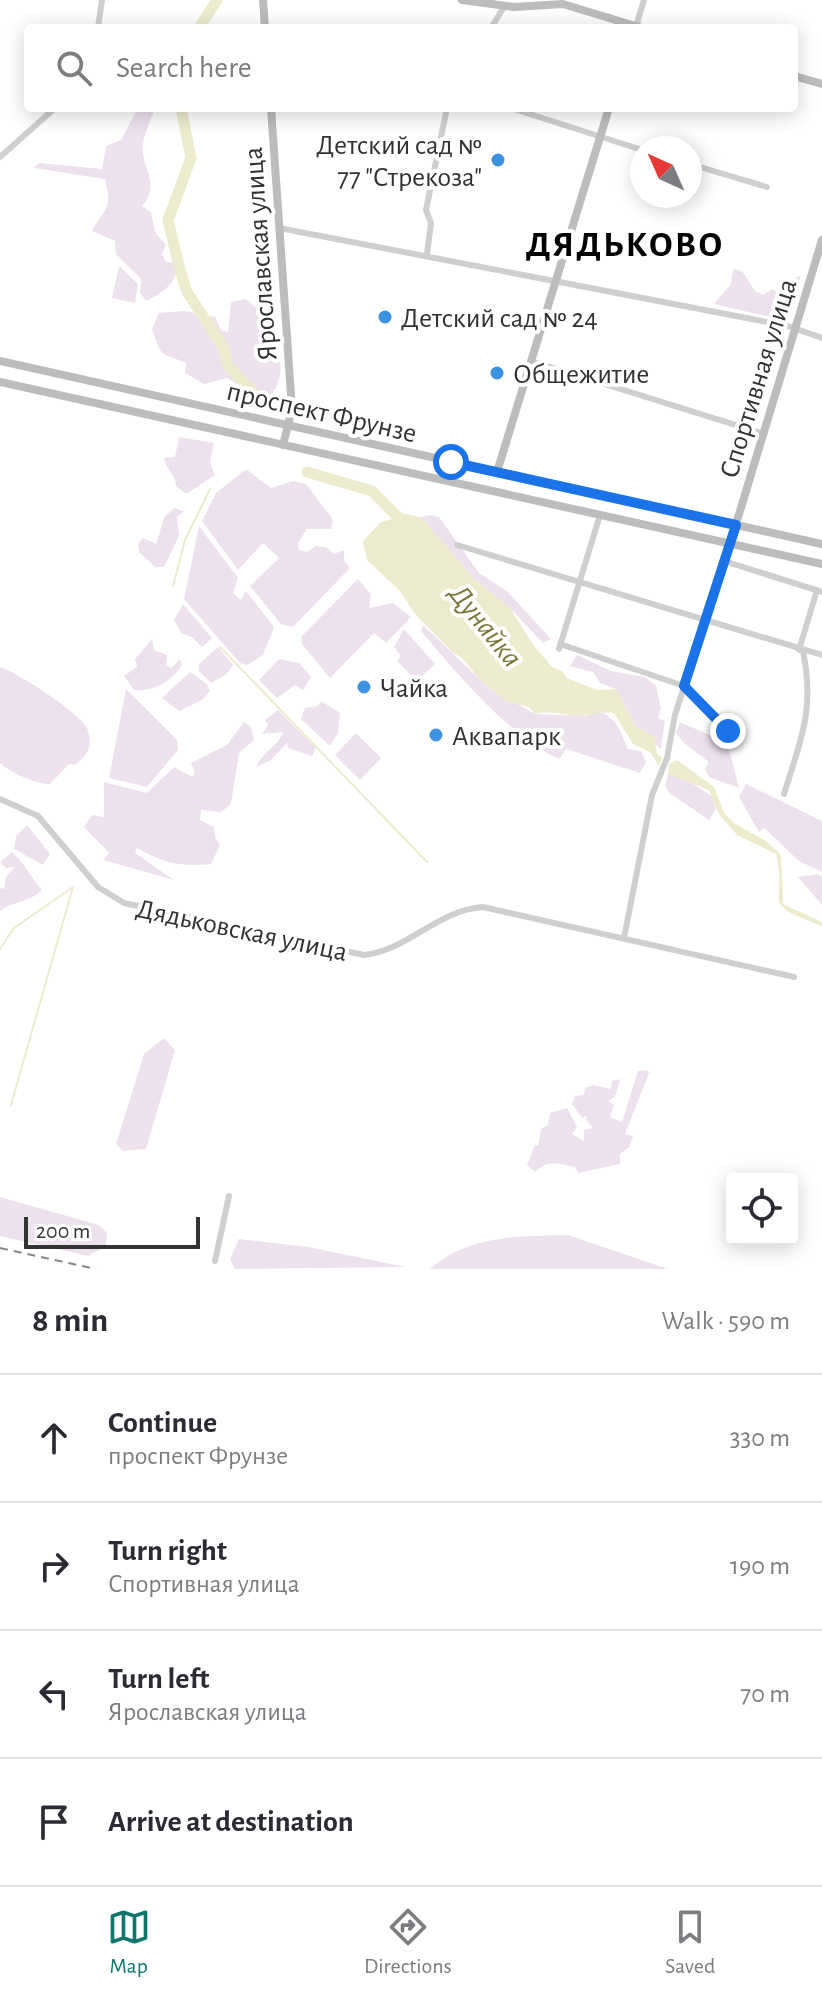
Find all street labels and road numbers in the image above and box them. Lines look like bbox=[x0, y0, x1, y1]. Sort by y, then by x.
street label: Ярославская улица bbox=[240, 146, 282, 362]
street label: Спортивная улица bbox=[715, 276, 803, 481]
street label: проспект Фрунзе bbox=[224, 377, 419, 448]
street label: Дядьковская улица bbox=[133, 895, 350, 967]

